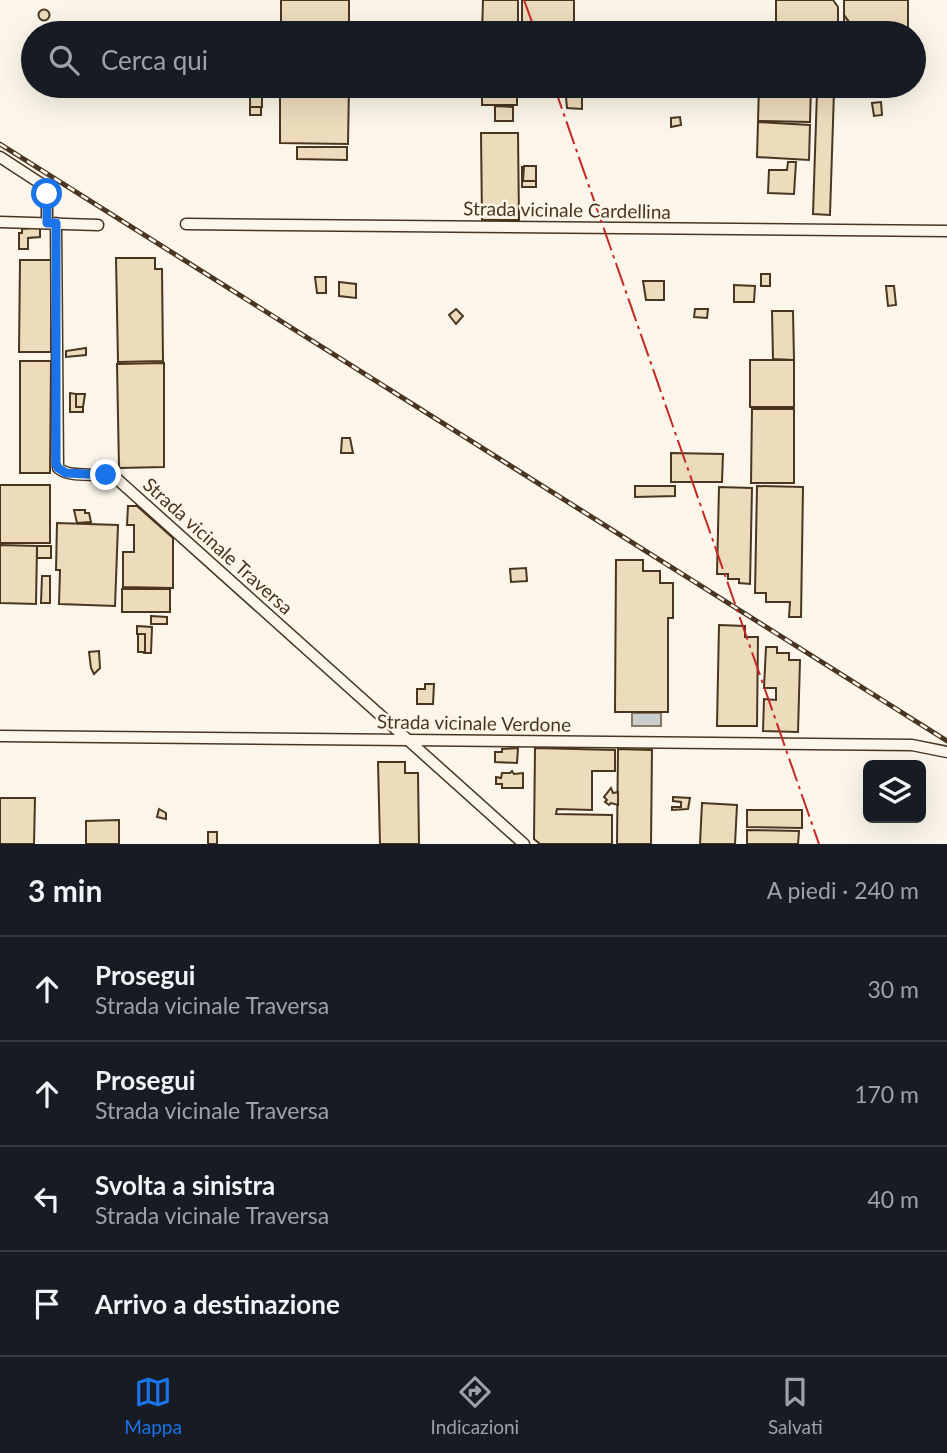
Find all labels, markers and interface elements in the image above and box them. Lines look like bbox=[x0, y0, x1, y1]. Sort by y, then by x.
search box bbox=[21, 21, 926, 98]
icon: search bbox=[45, 41, 83, 79]
text: Cerca qui bbox=[101, 44, 208, 76]
route start bbox=[31, 178, 62, 209]
street label: Strada vicinale Cardellina bbox=[463, 196, 671, 223]
route end bbox=[90, 459, 121, 490]
street label: Strada vicinale Traversa bbox=[139, 472, 298, 619]
street label: Strada vicinale Verdone bbox=[377, 709, 571, 736]
map controls bbox=[863, 760, 926, 823]
button: layers bbox=[863, 760, 926, 823]
text: 3 min bbox=[28, 872, 102, 908]
text: A piedi · 240 m bbox=[767, 876, 919, 904]
text: Prosegui bbox=[95, 959, 195, 991]
icon: ahead bbox=[28, 970, 66, 1008]
text: 30 m bbox=[868, 975, 919, 1003]
text: Strada vicinale Traversa bbox=[95, 991, 329, 1019]
text: Prosegui bbox=[95, 1064, 195, 1096]
icon: ahead bbox=[28, 1075, 66, 1113]
text: 170 m bbox=[854, 1080, 919, 1108]
text: Strada vicinale Traversa bbox=[95, 1096, 329, 1124]
text: Svolta a sinistra bbox=[95, 1169, 275, 1201]
icon: left bbox=[28, 1180, 66, 1218]
text: 40 m bbox=[868, 1185, 919, 1213]
text: Strada vicinale Traversa bbox=[95, 1201, 329, 1229]
icon: arrive bbox=[28, 1285, 66, 1323]
text: Arrivo a destinazione bbox=[95, 1288, 340, 1320]
tab: Mappa bbox=[124, 1373, 182, 1438]
tab: Indicazioni bbox=[431, 1373, 519, 1438]
tab: Salvati bbox=[768, 1373, 823, 1438]

